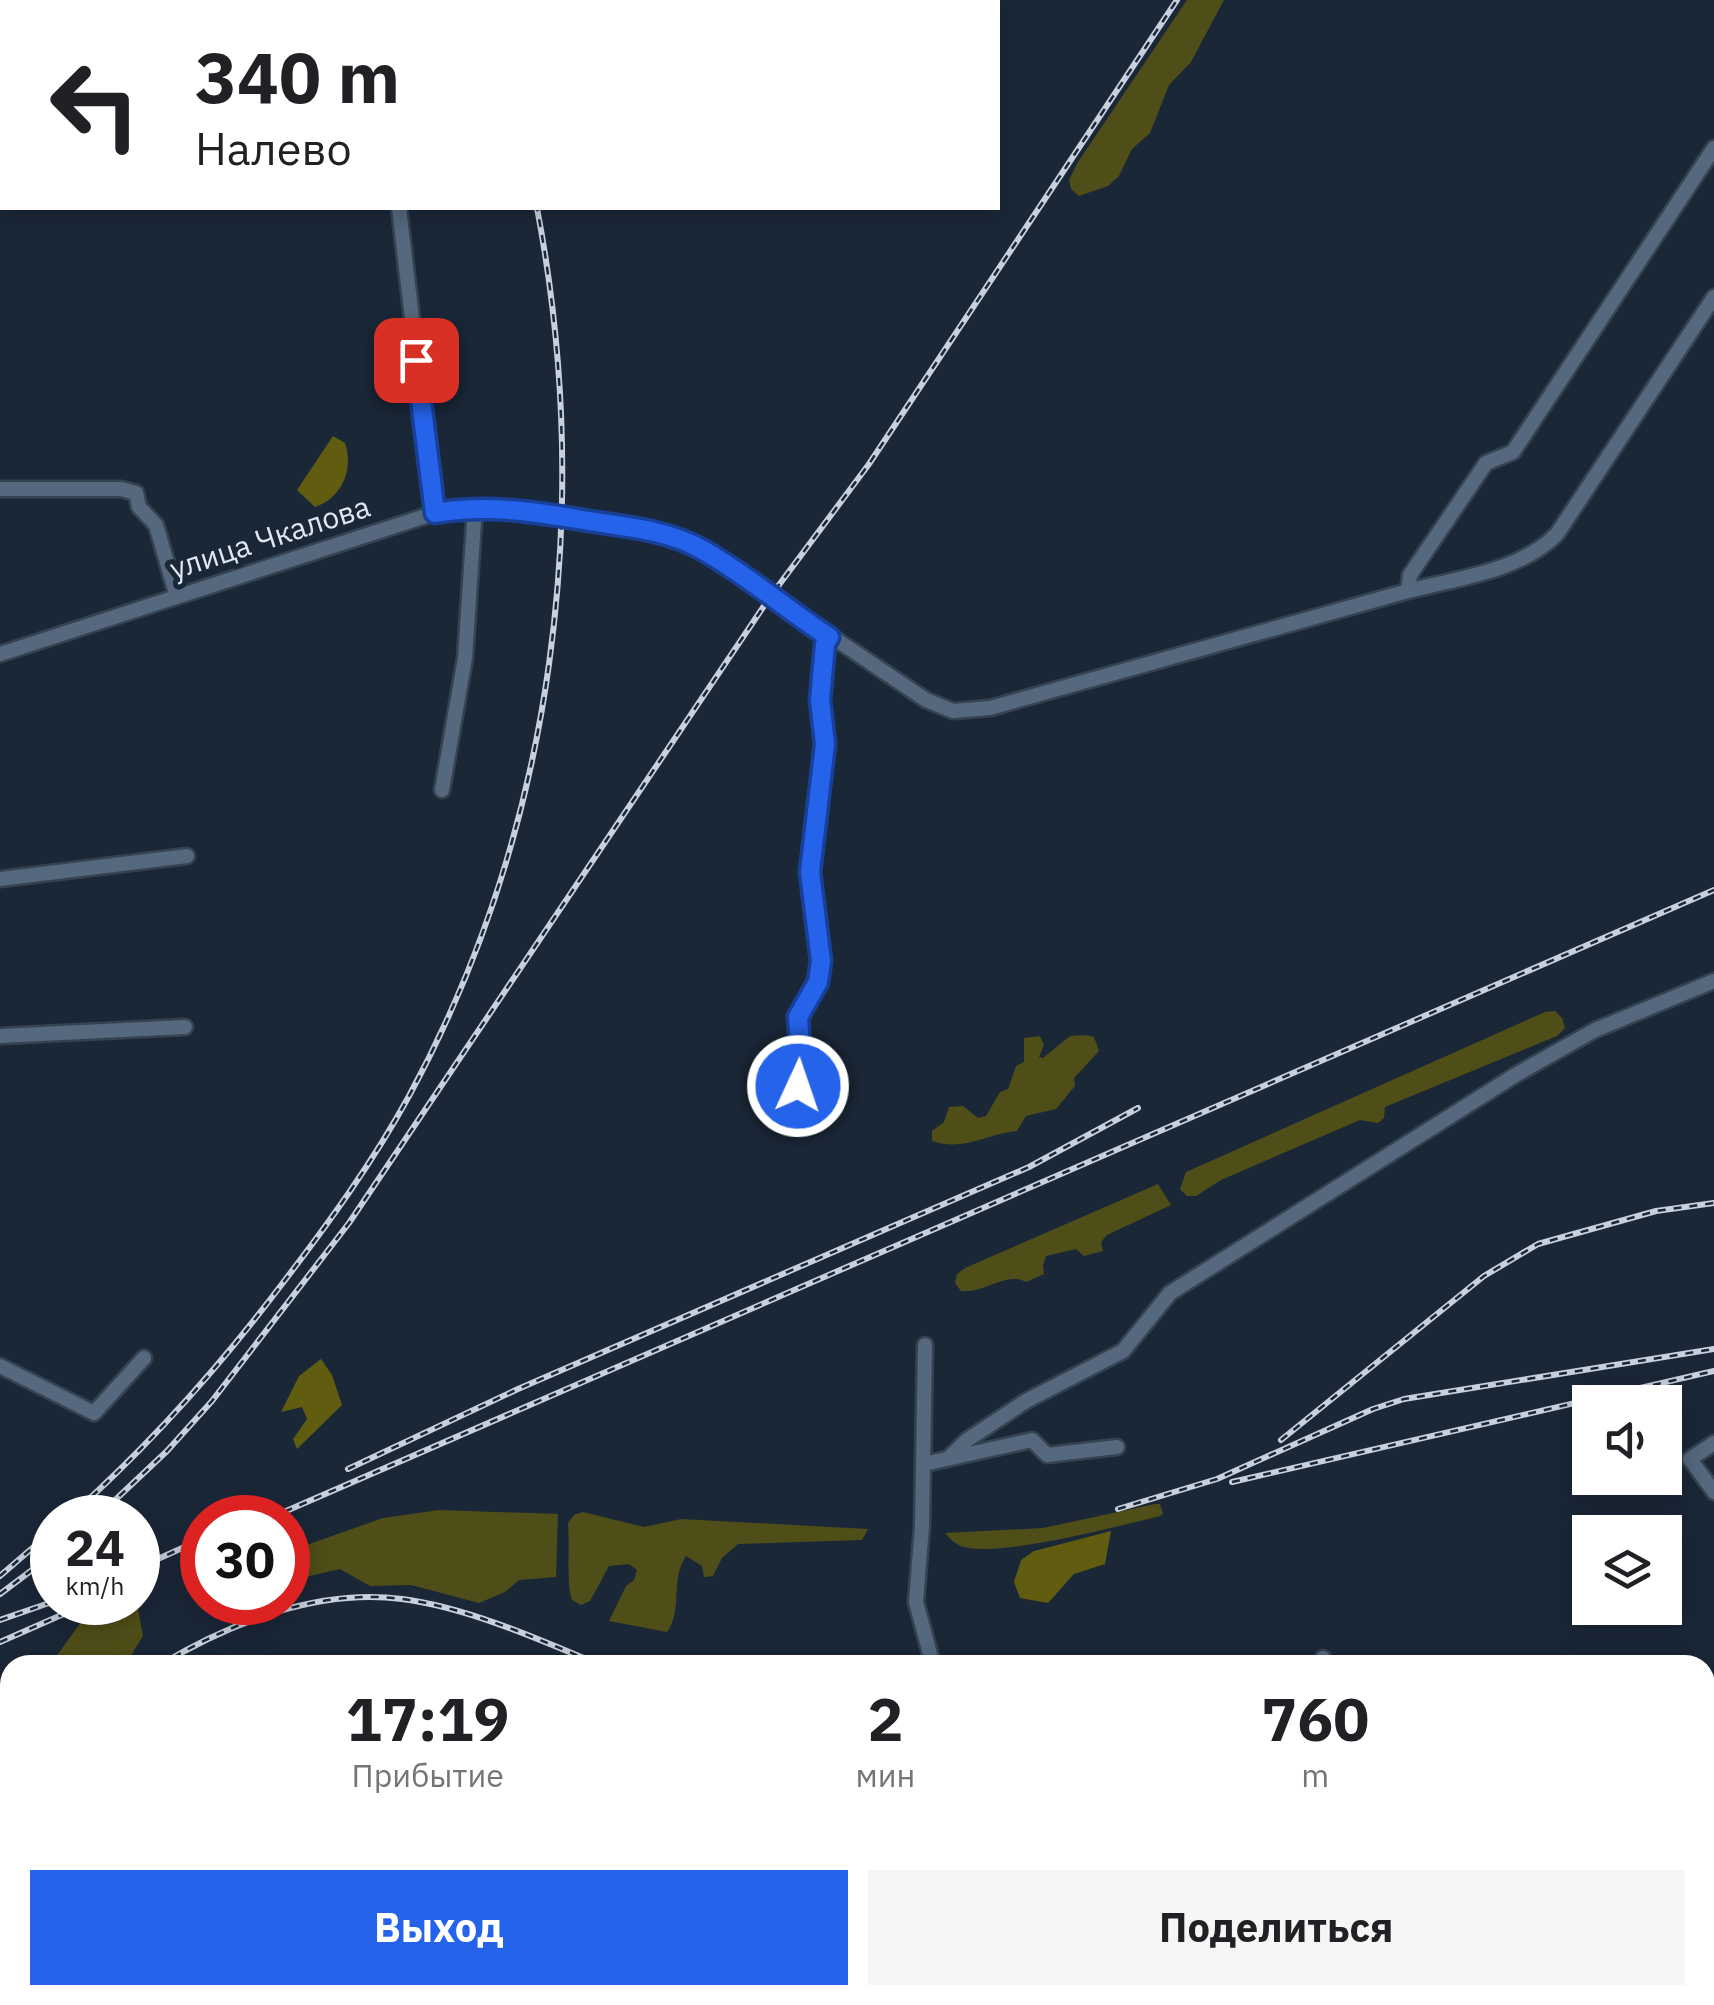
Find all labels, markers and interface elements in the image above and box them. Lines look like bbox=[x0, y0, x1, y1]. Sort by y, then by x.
text: 340 m bbox=[195, 31, 400, 122]
icon: left bbox=[30, 40, 160, 170]
text: Налево bbox=[195, 119, 352, 177]
pin bbox=[374, 318, 459, 403]
icon: arrive bbox=[389, 333, 444, 388]
street label: улица Чкалова bbox=[164, 486, 375, 587]
position arrow bbox=[746, 1034, 850, 1138]
map controls bbox=[1572, 1385, 1682, 1625]
button: sound bbox=[1572, 1385, 1682, 1495]
speed limit sign: 30 bbox=[180, 1495, 310, 1625]
text: 24 bbox=[65, 1515, 125, 1580]
button: layers bbox=[1572, 1515, 1682, 1625]
text: km/h bbox=[66, 1569, 124, 1602]
text: 17:19 bbox=[346, 1679, 510, 1758]
text: 2 bbox=[867, 1679, 903, 1758]
text: 760 bbox=[1261, 1679, 1369, 1758]
text: Прибытие bbox=[352, 1754, 504, 1796]
text: мин bbox=[855, 1754, 915, 1796]
text: m bbox=[1301, 1754, 1329, 1796]
button: Выход bbox=[30, 1870, 848, 1985]
button: Поделиться bbox=[868, 1870, 1685, 1985]

